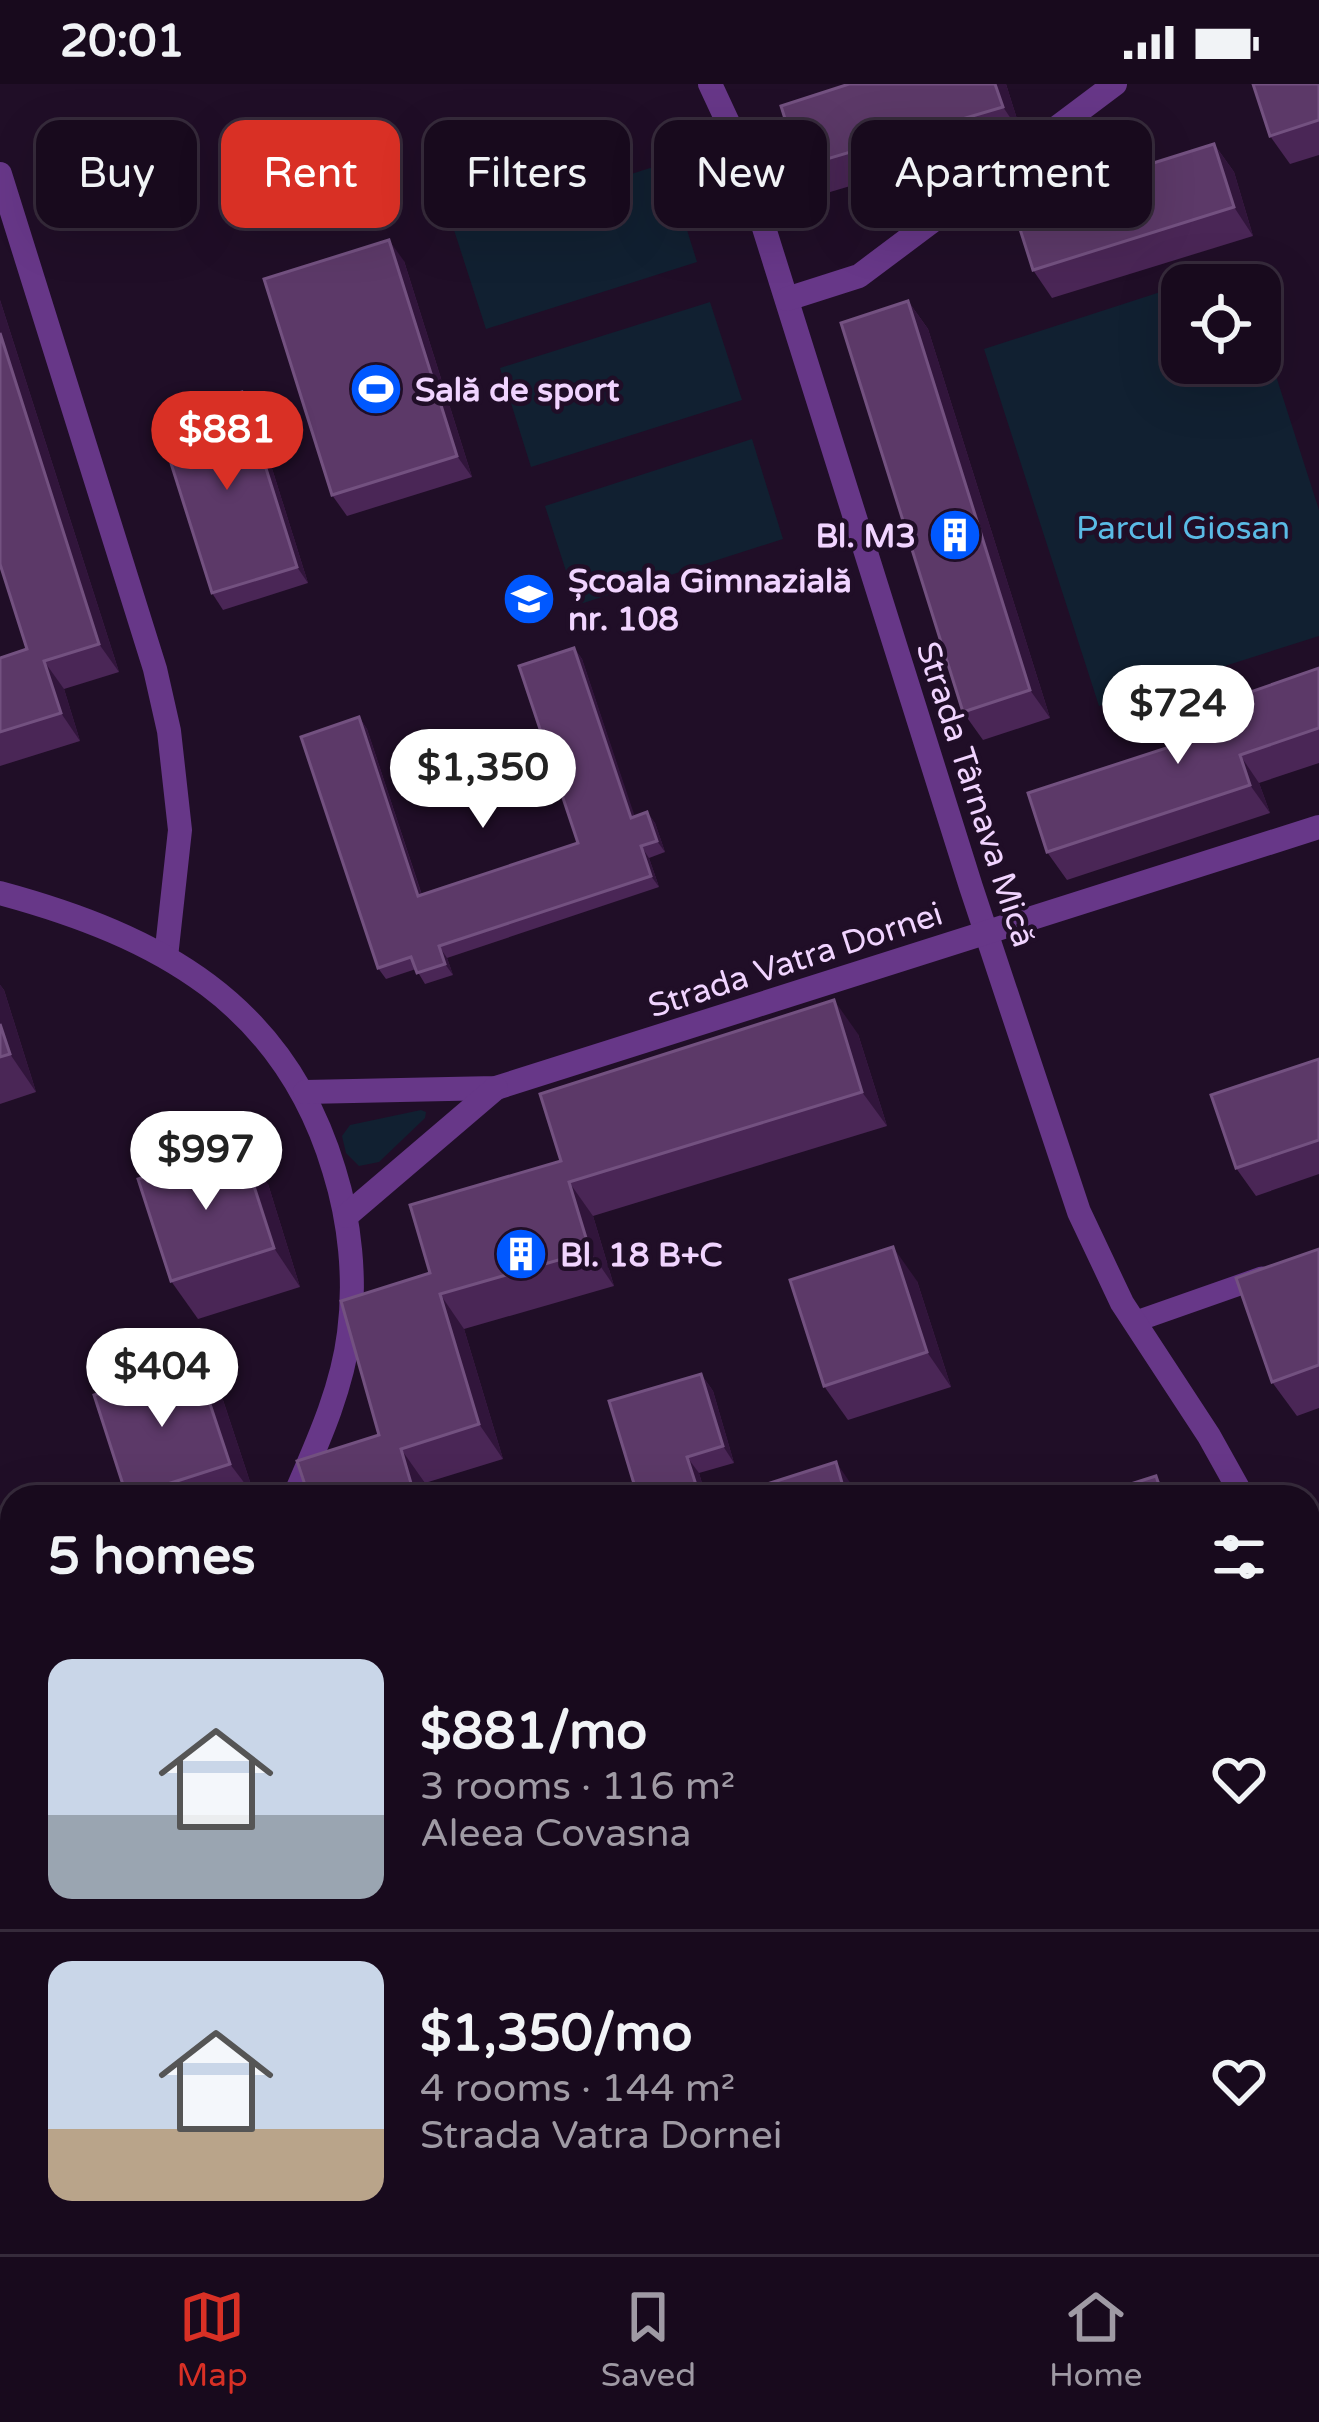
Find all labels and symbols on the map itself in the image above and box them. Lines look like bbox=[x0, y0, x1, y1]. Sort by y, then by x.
sports icon: Sală de sport bbox=[348, 361, 404, 417]
place label: Sală de sport bbox=[415, 371, 620, 410]
pin: $881 bbox=[156, 391, 298, 493]
building icon: Bl. M3 bbox=[927, 507, 983, 563]
park label: Parcul Giosan bbox=[1076, 509, 1290, 548]
place label: Bl. M3 bbox=[815, 517, 916, 556]
place label: Școala Gimnazială nr. 108 bbox=[568, 562, 852, 639]
school or university icon: Școala Gimnazială nr. 108 bbox=[501, 571, 557, 627]
street label: Strada Târnava Mică bbox=[908, 637, 1043, 952]
pin: $724 bbox=[1107, 665, 1249, 767]
pin: $1,350 bbox=[385, 729, 581, 831]
street label: Strada Vatra Dornei bbox=[644, 894, 947, 1026]
pin: $997 bbox=[135, 1111, 277, 1213]
building icon: Bl. 18 B+C bbox=[493, 1226, 549, 1282]
place label: Bl. 18 B+C bbox=[560, 1236, 722, 1275]
pin: $404 bbox=[91, 1328, 233, 1430]

